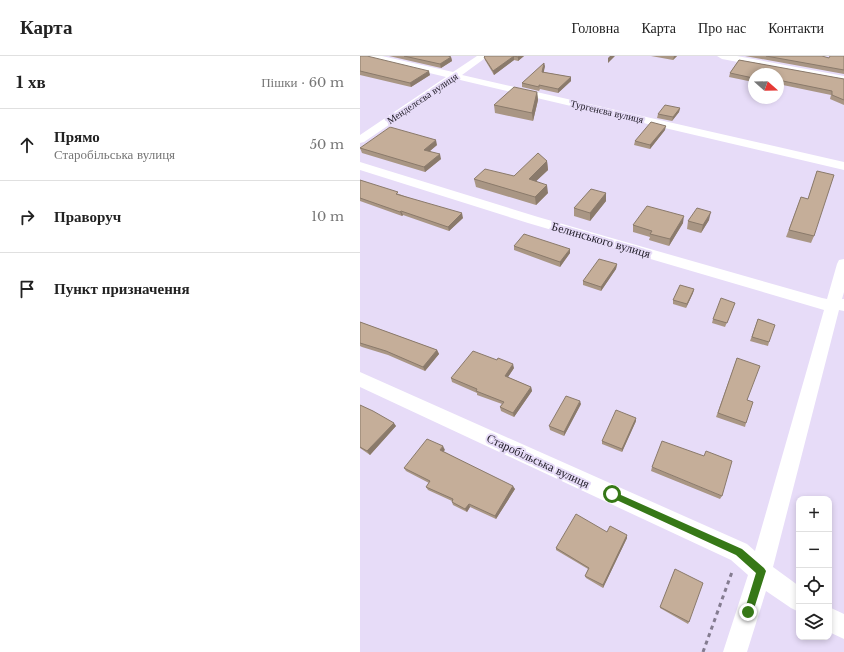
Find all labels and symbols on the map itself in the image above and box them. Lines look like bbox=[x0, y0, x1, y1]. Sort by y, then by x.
north arrow bbox=[748, 68, 784, 104]
street label: Менделєєва вулиця bbox=[384, 70, 461, 127]
street label: Тургенєва вулиця bbox=[569, 97, 645, 126]
street label: Белинського вулиця bbox=[550, 218, 653, 261]
street label: Старобільська вулиця bbox=[484, 430, 592, 491]
route start bbox=[603, 485, 621, 503]
route end bbox=[739, 603, 757, 621]

